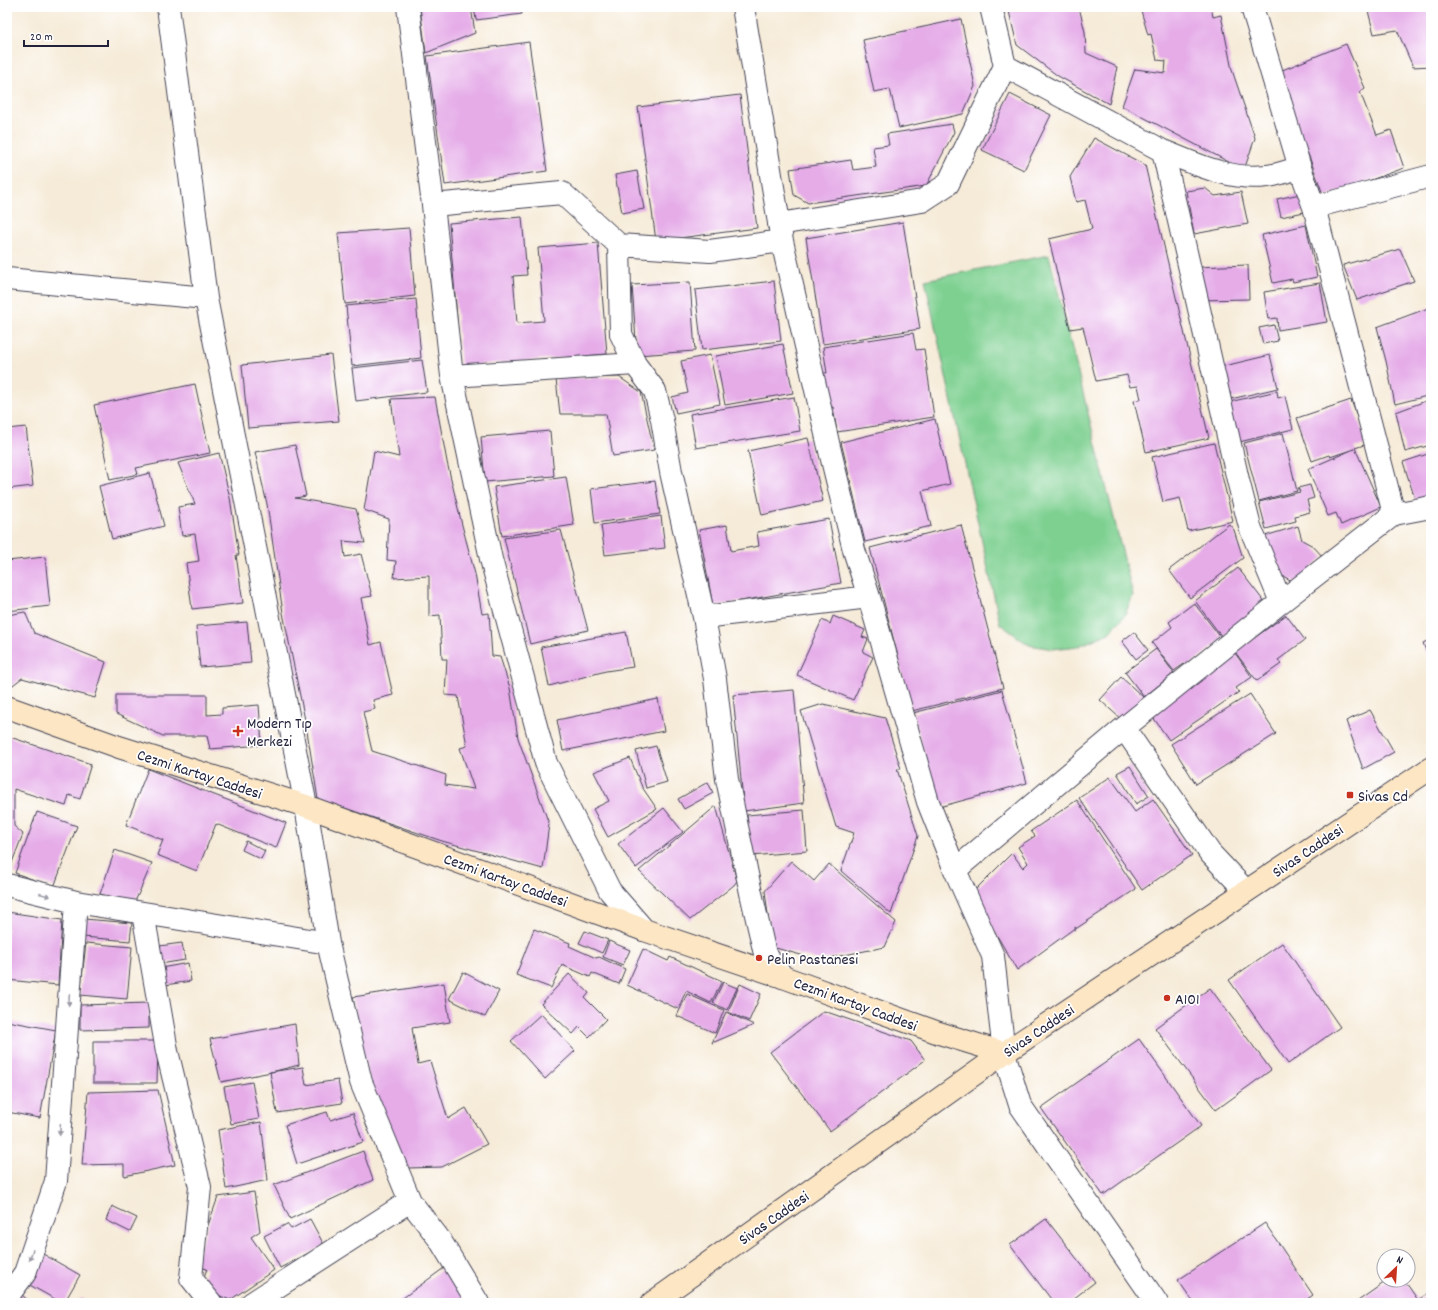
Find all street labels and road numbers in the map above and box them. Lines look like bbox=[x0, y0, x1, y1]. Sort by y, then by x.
street label: Cezmi Kartay Caddesi bbox=[134, 744, 265, 806]
street label: Sivas Caddesi bbox=[1268, 820, 1349, 884]
street label: Cezmi Kartay Caddesi bbox=[440, 848, 570, 914]
street label: Cezmi Kartay Caddesi bbox=[790, 972, 920, 1038]
street label: Sivas Caddesi bbox=[999, 1000, 1080, 1064]
street label: Sivas Caddesi bbox=[734, 1186, 815, 1252]

